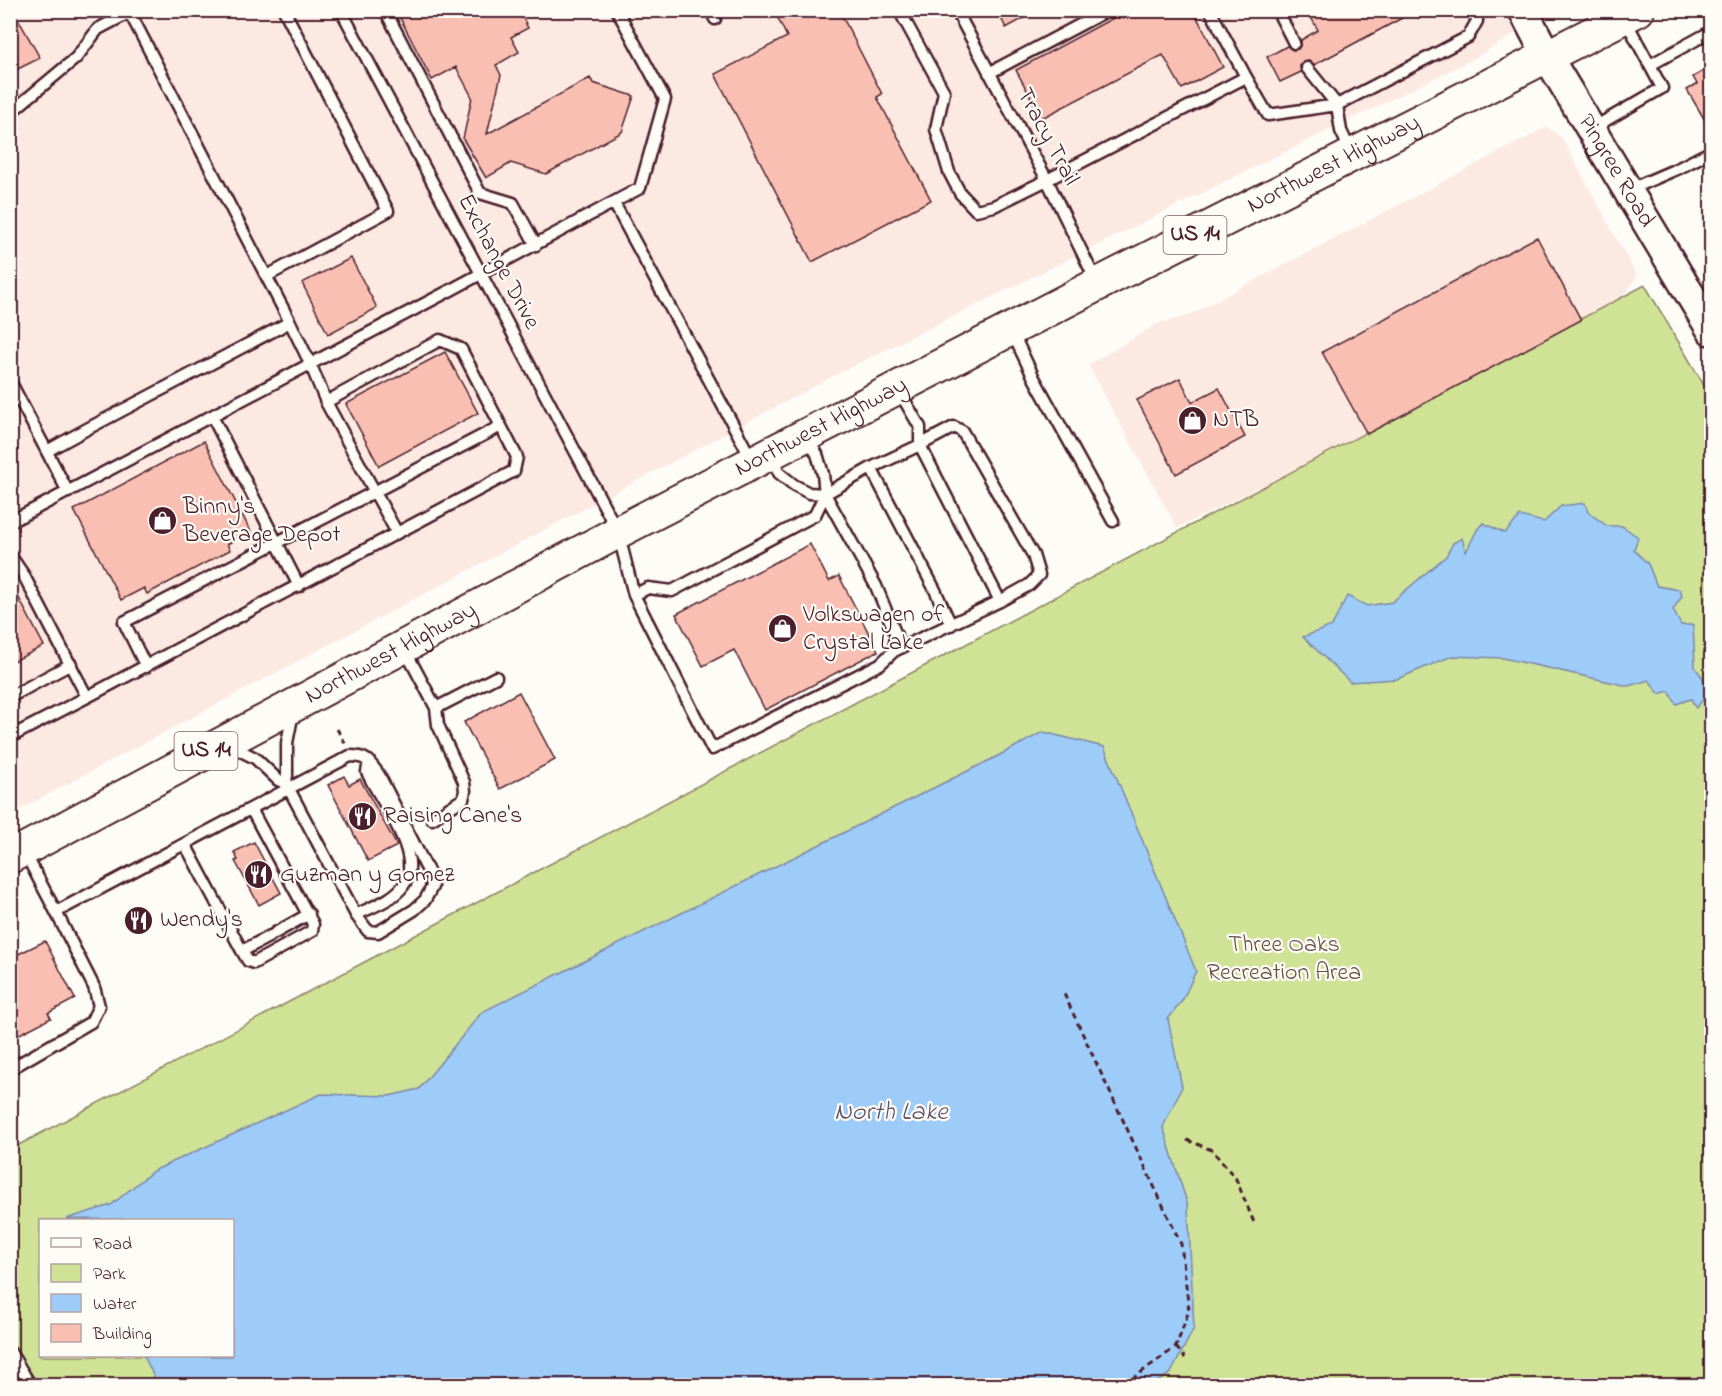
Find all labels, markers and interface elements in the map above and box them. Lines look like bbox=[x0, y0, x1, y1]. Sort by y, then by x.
street label: Tracy Trail bbox=[1006, 82, 1087, 193]
street label: Northwest Highway bbox=[1241, 106, 1427, 223]
street label: Pingree Road bbox=[1568, 108, 1664, 235]
street label: Exchange Drive bbox=[448, 188, 549, 336]
road number: US 14 bbox=[1164, 216, 1226, 254]
street label: Northwest Highway bbox=[729, 368, 914, 486]
place label: NTB bbox=[1213, 403, 1259, 438]
shop icon: NTB bbox=[1176, 404, 1208, 436]
place label: Binny's Beverage Depot bbox=[182, 490, 341, 553]
shop icon: Binny's Beverage Depot bbox=[146, 505, 178, 537]
street label: Northwest Highway bbox=[299, 593, 484, 714]
place label: Volkswagen of Crystal Lake bbox=[802, 598, 945, 662]
shop icon: Volkswagen of Crystal Lake bbox=[766, 613, 798, 645]
road number: US 14 bbox=[174, 732, 238, 770]
place label: Raising Cane's bbox=[383, 799, 522, 834]
restaurant icon: Raising Cane's bbox=[346, 800, 378, 832]
place label: Guzman y Gomez bbox=[280, 858, 455, 894]
restaurant icon: Guzman y Gomez bbox=[243, 859, 275, 891]
place label: Wendy's bbox=[160, 903, 243, 939]
restaurant icon: Wendy's bbox=[123, 904, 155, 936]
park label: Three Oaks Recreation Area bbox=[1207, 928, 1361, 991]
water label: North Lake bbox=[834, 1094, 949, 1132]
legend bbox=[39, 1219, 234, 1357]
text: Road bbox=[93, 1232, 132, 1258]
text: Park bbox=[93, 1262, 126, 1288]
text: Water bbox=[93, 1292, 137, 1318]
text: Building bbox=[92, 1322, 152, 1349]

